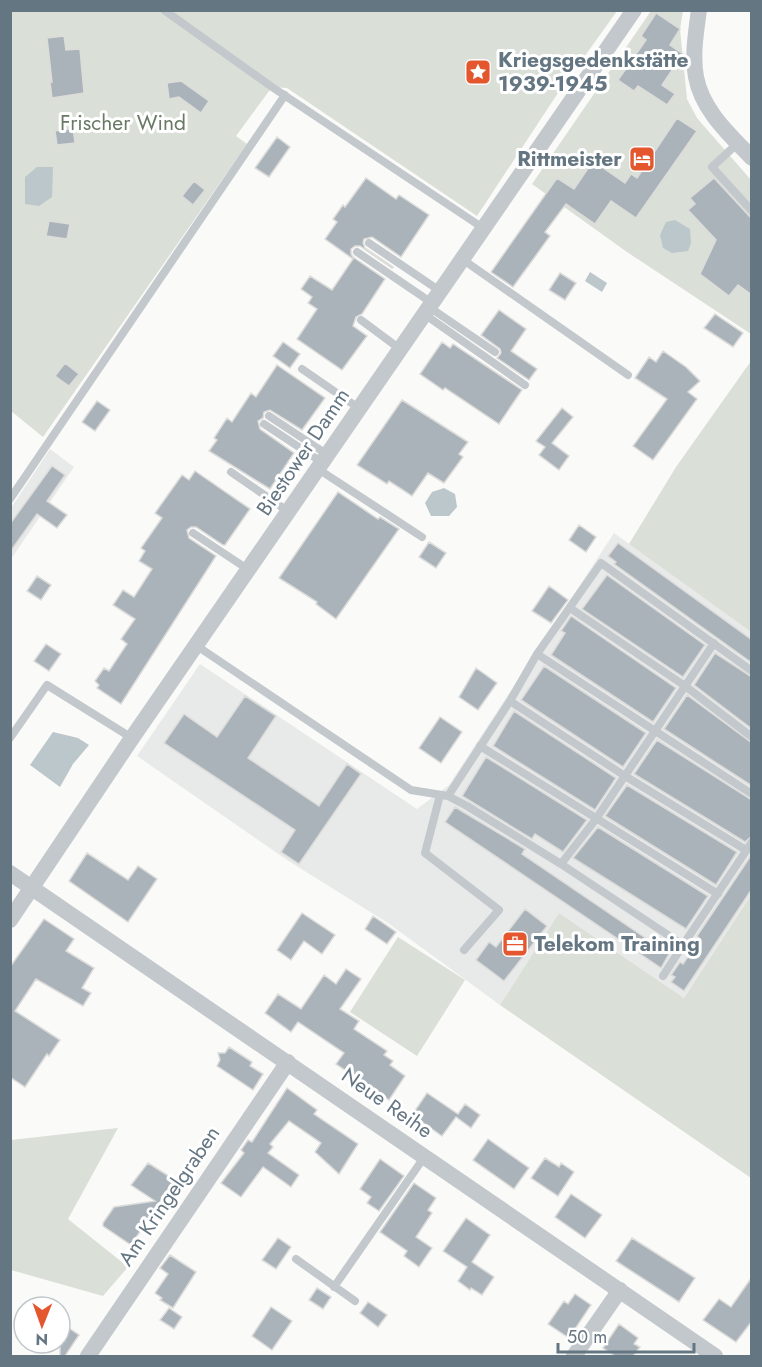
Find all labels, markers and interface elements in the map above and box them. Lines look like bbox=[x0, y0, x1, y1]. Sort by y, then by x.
place label: Kriegsgedenkstätte 1939-1945 bbox=[498, 45, 689, 99]
place icon: Kriegsgedenkstätte 1939-1945 bbox=[463, 57, 493, 87]
park label: Frischer Wind bbox=[60, 108, 186, 138]
place label: Rittmeister bbox=[517, 144, 622, 174]
hotel icon: Rittmeister bbox=[627, 144, 657, 174]
street label: Biestower Damm bbox=[249, 382, 357, 522]
office icon: Telekom Training bbox=[500, 929, 530, 959]
place label: Telekom Training bbox=[534, 929, 700, 959]
street label: Neue Reihe bbox=[335, 1061, 439, 1146]
street label: Am Kringelgraben bbox=[111, 1120, 227, 1272]
north arrow bbox=[12, 1295, 72, 1355]
scale bar bbox=[558, 1316, 694, 1354]
text: 50 m bbox=[567, 1324, 607, 1350]
text: N bbox=[35, 1328, 48, 1351]

